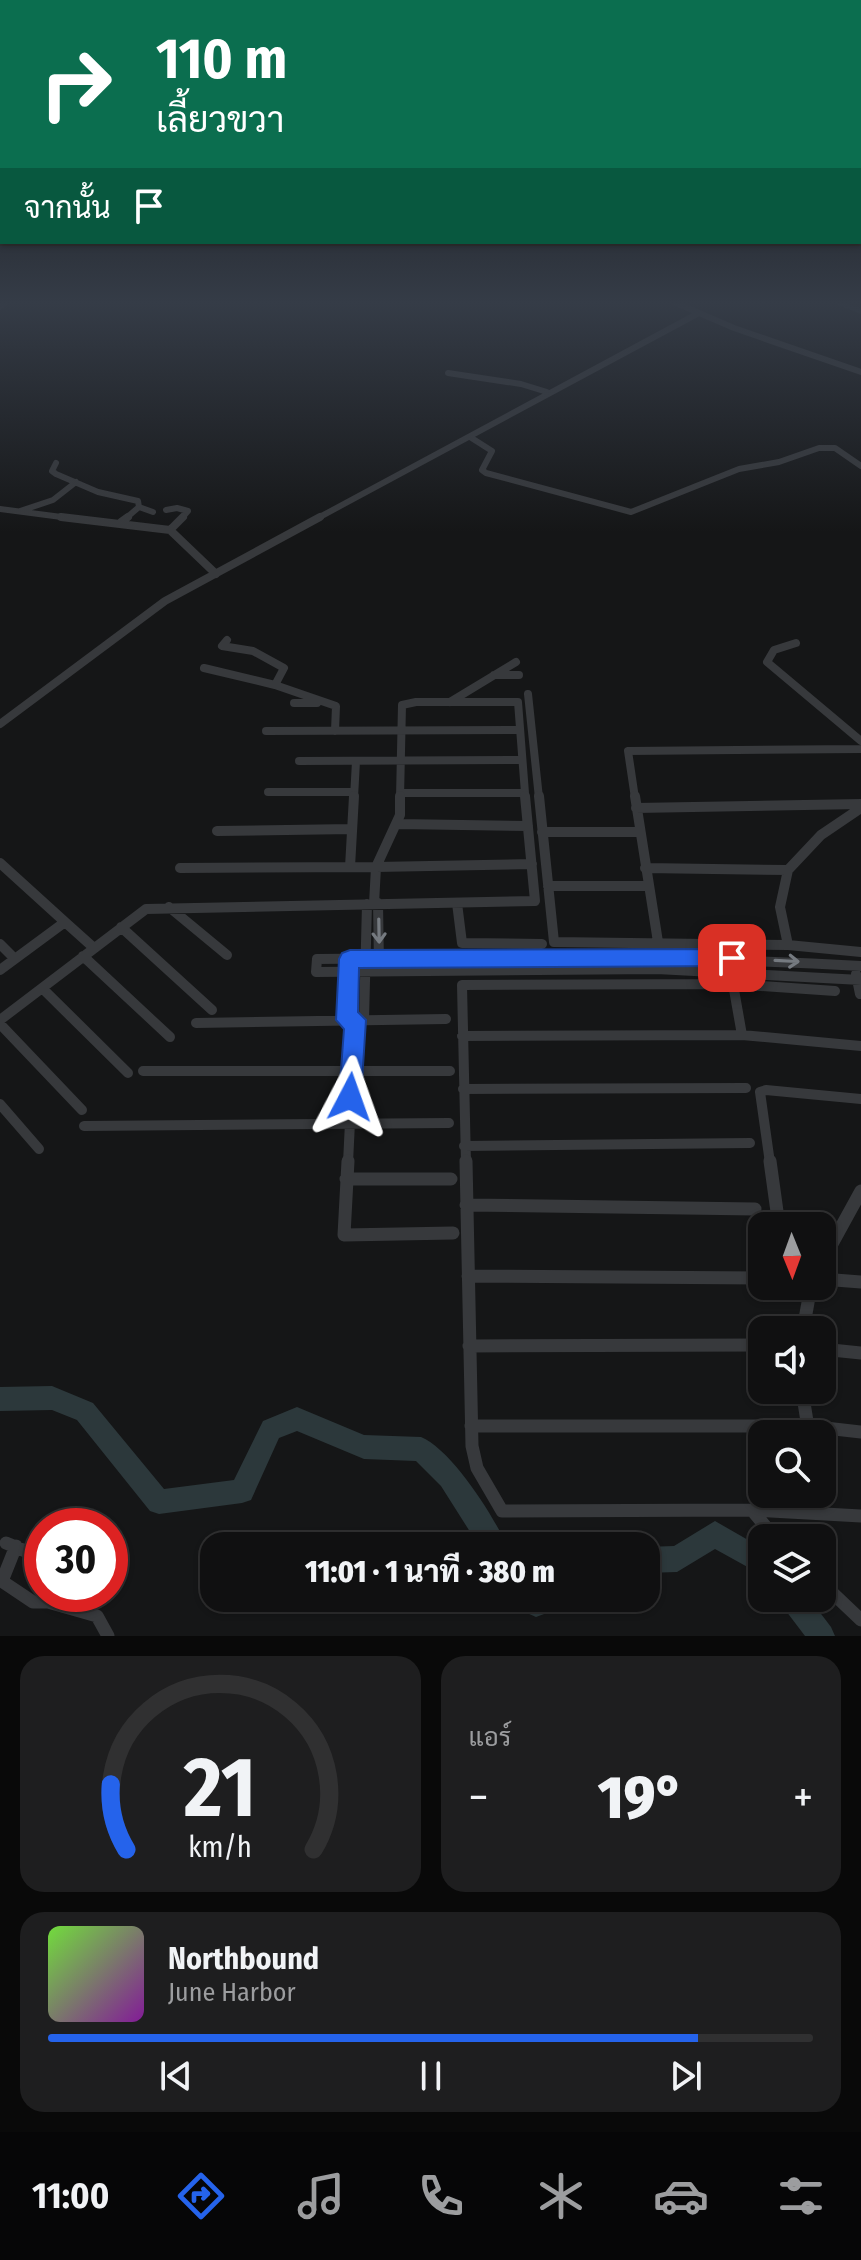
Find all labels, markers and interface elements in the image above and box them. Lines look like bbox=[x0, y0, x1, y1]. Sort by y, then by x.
text: 110 m bbox=[156, 26, 287, 93]
icon: right bbox=[24, 32, 128, 136]
text: เลี้ยวขวา bbox=[156, 98, 284, 142]
icon: arrive bbox=[127, 184, 171, 228]
text: จากนั้น bbox=[24, 190, 111, 226]
one-way arrow bbox=[371, 917, 386, 944]
pin bbox=[698, 924, 766, 992]
icon: arrive bbox=[710, 936, 754, 980]
one-way arrow bbox=[773, 954, 800, 969]
position arrow bbox=[308, 1055, 392, 1139]
north arrow bbox=[748, 1212, 836, 1300]
map controls bbox=[748, 1212, 836, 1612]
button: sound bbox=[748, 1316, 836, 1404]
button: search bbox=[748, 1420, 836, 1508]
speed limit sign: 30 bbox=[24, 1508, 128, 1612]
button: layers bbox=[748, 1524, 836, 1612]
text: 11:01 · 1 นาที · 380 m bbox=[305, 1554, 555, 1590]
text: แอร์ bbox=[469, 1722, 511, 1753]
text: 21 bbox=[183, 1738, 256, 1838]
text: 19° bbox=[598, 1762, 684, 1834]
text: − bbox=[469, 1771, 488, 1824]
text: + bbox=[793, 1771, 813, 1824]
text: km/h bbox=[188, 1830, 252, 1865]
text: Northbound bbox=[168, 1941, 319, 1977]
text: June Harbor bbox=[168, 1977, 296, 2008]
icon: previous bbox=[154, 2054, 198, 2098]
icon: pause bbox=[409, 2054, 453, 2098]
icon: next bbox=[664, 2054, 708, 2098]
icon: directions bbox=[173, 2168, 229, 2224]
icon: music bbox=[293, 2168, 349, 2224]
icon: phone bbox=[413, 2168, 469, 2224]
icon: climate bbox=[533, 2168, 589, 2224]
icon: car bbox=[653, 2168, 709, 2224]
icon: filters bbox=[773, 2168, 829, 2224]
text: 11:00 bbox=[32, 2174, 109, 2218]

